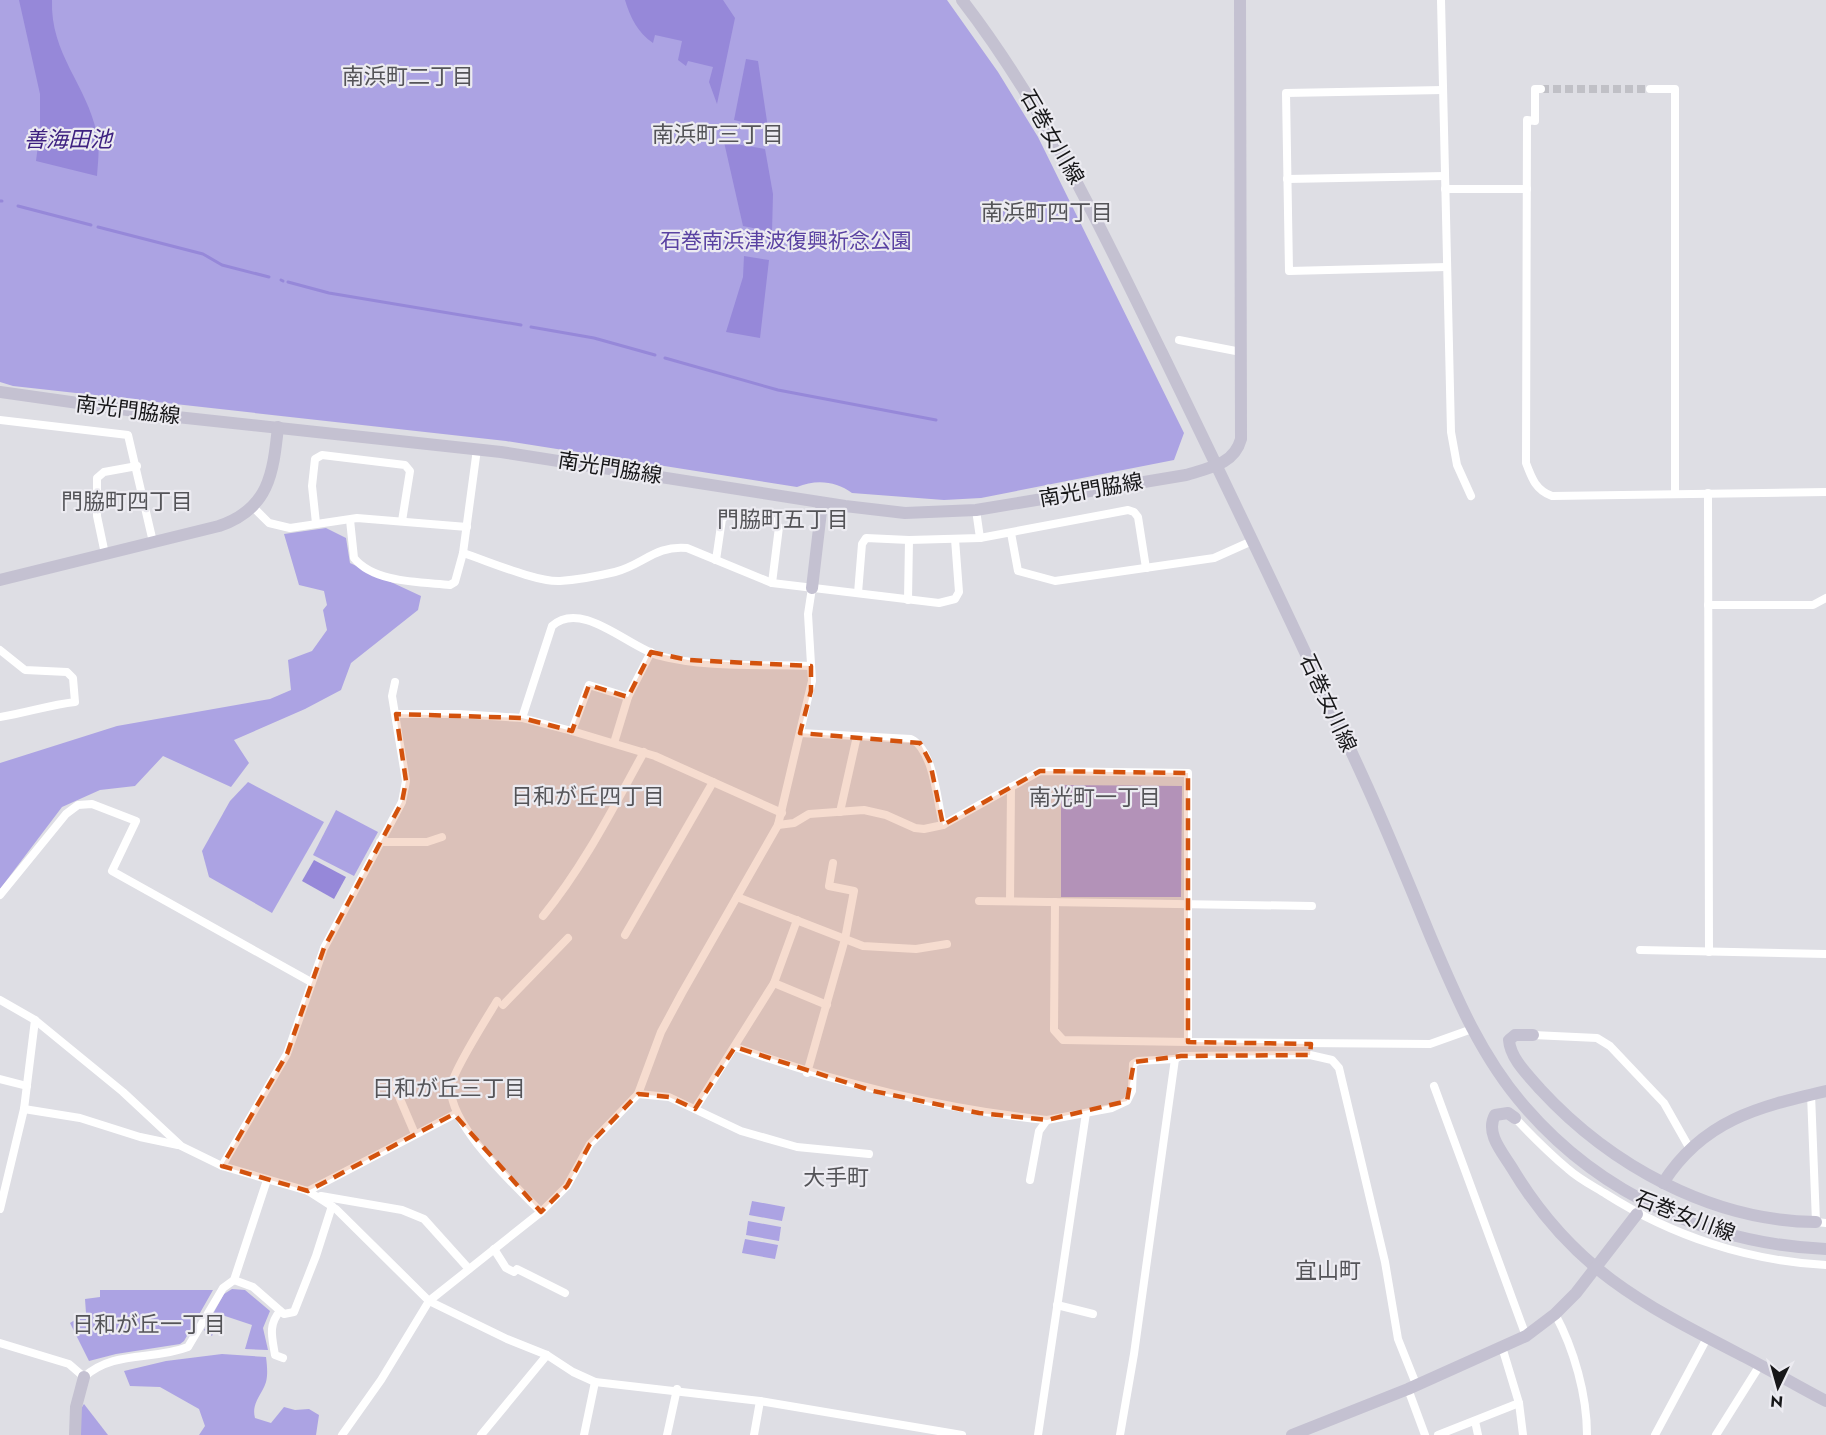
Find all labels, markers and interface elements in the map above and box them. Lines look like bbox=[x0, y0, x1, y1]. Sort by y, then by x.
district label: 南浜町二丁目 bbox=[342, 60, 474, 92]
street label: 石巻女川線 bbox=[1013, 84, 1091, 190]
district label: 南浜町三丁目 bbox=[652, 118, 784, 150]
water label: 善海田池 bbox=[24, 123, 114, 155]
district label: 南浜町四丁目 bbox=[981, 196, 1113, 228]
park label: 石巻南浜津波復興祈念公園 bbox=[660, 226, 912, 256]
street label: 南光門脇線 bbox=[74, 389, 182, 431]
street label: 南光門脇線 bbox=[556, 445, 664, 491]
street label: 南光門脇線 bbox=[1037, 466, 1145, 514]
district label: 門脇町四丁目 bbox=[61, 485, 193, 517]
district label: 門脇町五丁目 bbox=[717, 503, 849, 535]
street label: 石巻女川線 bbox=[1292, 649, 1364, 757]
district label: 日和が丘四丁目 bbox=[511, 780, 665, 812]
district label: 南光町一丁目 bbox=[1029, 781, 1161, 813]
district label: 日和が丘三丁目 bbox=[372, 1072, 526, 1104]
district label: 大手町 bbox=[803, 1161, 869, 1193]
street label: 石巻女川線 bbox=[1631, 1183, 1739, 1249]
district label: 宜山町 bbox=[1295, 1254, 1361, 1286]
district label: 日和が丘一丁目 bbox=[72, 1308, 226, 1340]
north arrow bbox=[1748, 1357, 1808, 1417]
text: N bbox=[1769, 1389, 1784, 1413]

